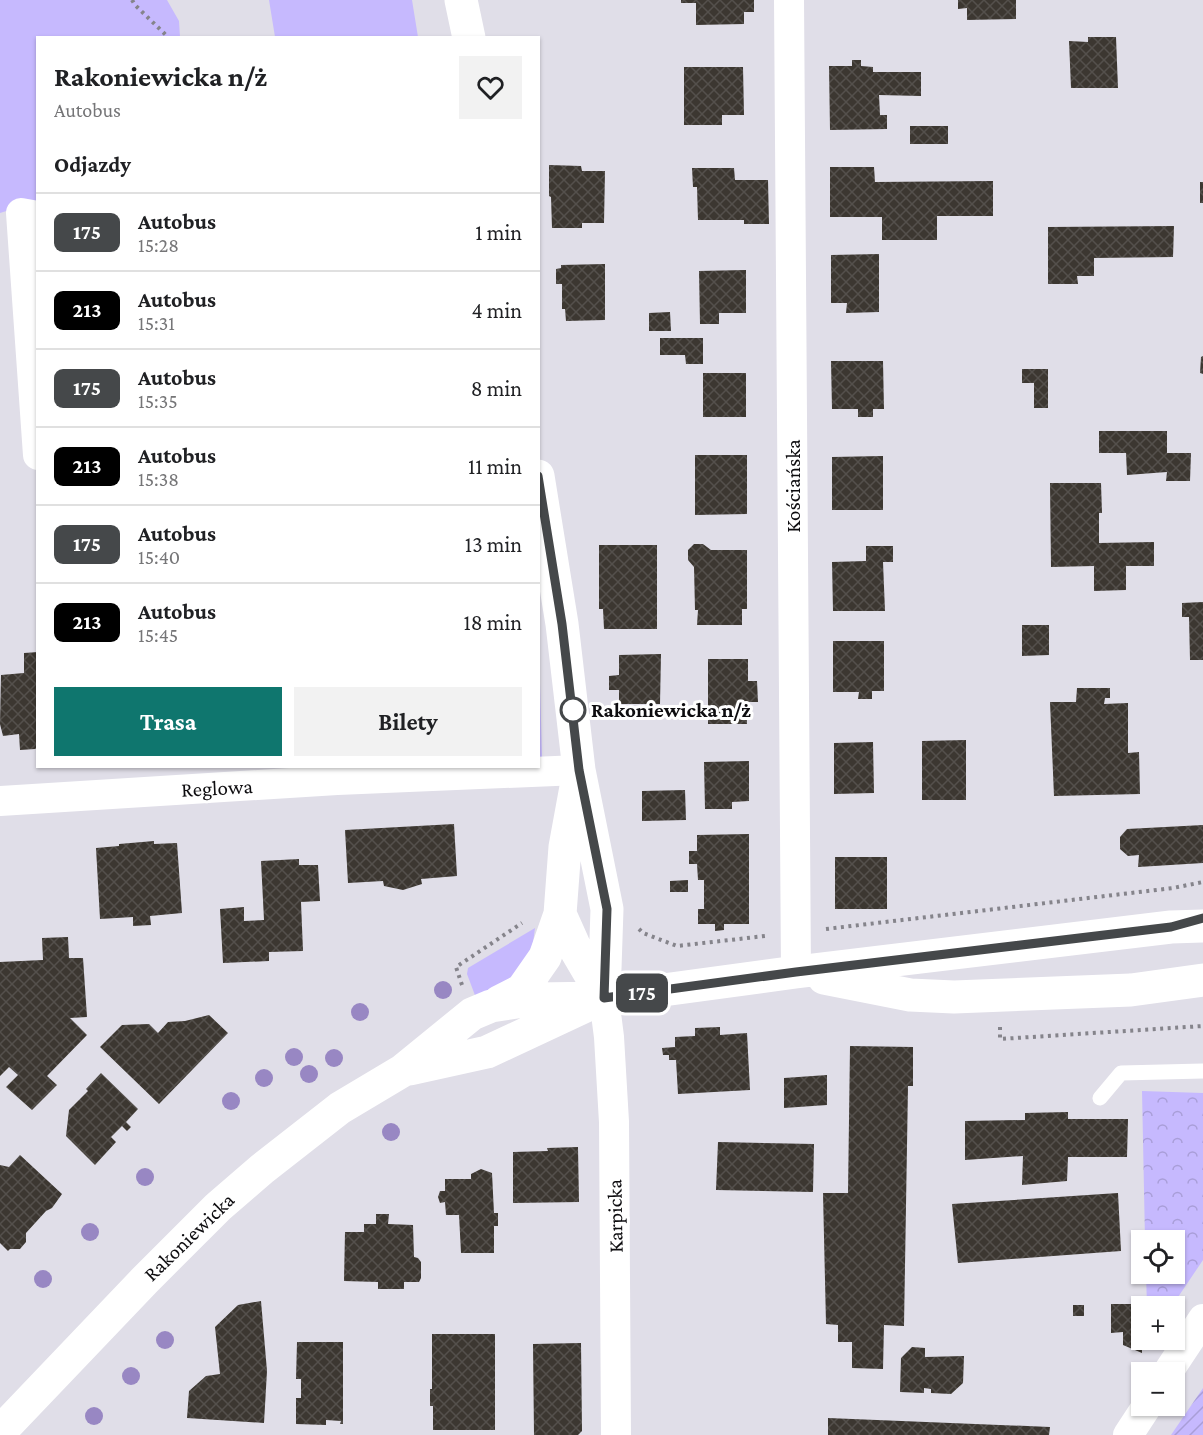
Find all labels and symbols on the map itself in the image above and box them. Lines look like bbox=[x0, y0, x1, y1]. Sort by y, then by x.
street label: Kościańska bbox=[781, 439, 805, 533]
marker: Rakoniewicka n/ż bbox=[560, 697, 586, 723]
place label: Rakoniewicka n/ż bbox=[591, 698, 751, 722]
street label: Reglowa bbox=[181, 774, 254, 802]
line badge: 175 bbox=[608, 974, 676, 1012]
street label: Karpicka bbox=[602, 1179, 628, 1253]
street label: Rakoniewicka bbox=[139, 1188, 240, 1286]

